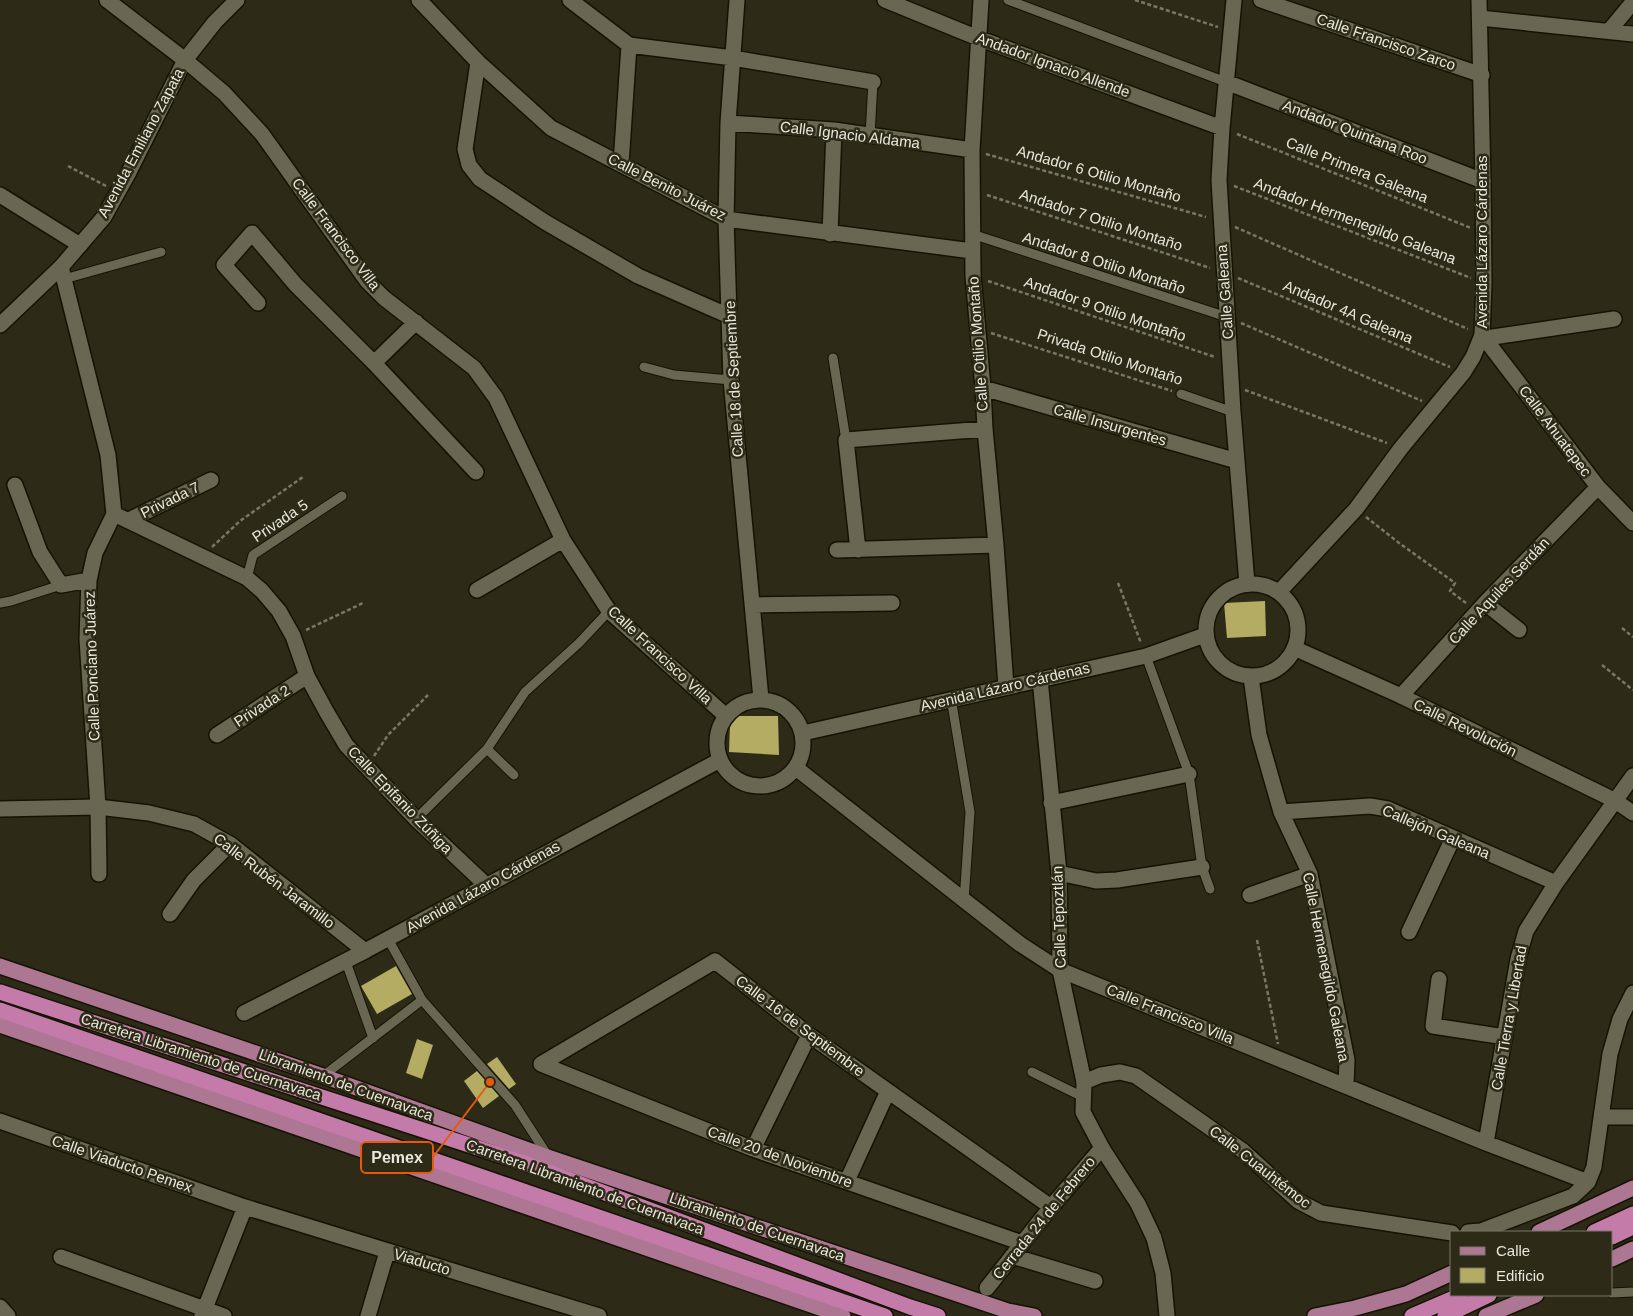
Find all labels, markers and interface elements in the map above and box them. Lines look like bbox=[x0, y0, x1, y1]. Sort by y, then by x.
street label: Calle Francisco Zarco bbox=[1314, 10, 1458, 73]
street label: Andador Ignacio Allende bbox=[974, 29, 1132, 100]
street label: Avenida Emiliano Zapata bbox=[94, 65, 187, 220]
street label: Andador Quintana Roo bbox=[1281, 96, 1430, 167]
street label: Calle Ignacio Aldama bbox=[779, 117, 922, 152]
street label: Calle Primera Galeana bbox=[1284, 133, 1431, 206]
street label: Andador 6 Otilio Montaño bbox=[1015, 142, 1183, 205]
street label: Calle Benito Juárez bbox=[605, 149, 729, 224]
street label: Avenida Lázaro Cárdenas bbox=[1473, 155, 1490, 329]
street label: Calle Francisco Villa bbox=[289, 174, 384, 293]
street label: Andador Hermenegildo Galeana bbox=[1252, 174, 1459, 267]
street label: Andador 7 Otilio Montaño bbox=[1018, 185, 1185, 254]
street label: Andador 8 Otilio Montaño bbox=[1021, 228, 1188, 297]
street label: Calle Galeana bbox=[1213, 243, 1236, 340]
street label: Andador 9 Otilio Montaño bbox=[1022, 273, 1188, 344]
street label: Calle Otilio Montaño bbox=[964, 276, 991, 412]
street label: Andador 4A Galeana bbox=[1281, 277, 1416, 347]
street label: Calle 18 de Septiembre bbox=[721, 300, 746, 458]
street label: Privada Otilio Montaño bbox=[1035, 325, 1185, 388]
street label: Calle Ahuatepec bbox=[1516, 382, 1595, 480]
street label: Calle Insurgentes bbox=[1052, 400, 1169, 449]
street label: Privada 7 bbox=[138, 478, 202, 521]
street label: Privada 5 bbox=[249, 496, 311, 545]
street label: Calle Aquiles Serdán bbox=[1445, 534, 1552, 647]
street label: Calle Ponciano Juárez bbox=[80, 591, 103, 741]
street label: Calle Francisco Villa bbox=[605, 602, 716, 708]
street label: Avenida Lázaro Cárdenas bbox=[919, 659, 1091, 714]
street label: Privada 2 bbox=[231, 681, 293, 730]
street label: Calle Revolución bbox=[1411, 695, 1520, 760]
street label: Calle Epifanio Zúñiga bbox=[345, 742, 456, 857]
street label: Callejón Galeana bbox=[1380, 801, 1493, 862]
street label: Calle Rubén Jaramillo bbox=[211, 830, 338, 932]
street label: Avenida Lázaro Cárdenas bbox=[403, 837, 563, 936]
street label: Calle Tepoztlán bbox=[1048, 866, 1069, 968]
street label: Calle Hermenegildo Galeana bbox=[1300, 871, 1353, 1064]
street label: Calle Tierra y Libertad bbox=[1487, 944, 1530, 1092]
street label: Calle 16 de Septiembre bbox=[733, 972, 868, 1080]
street label: Calle Francisco Villa bbox=[1104, 980, 1237, 1047]
street label: Carretera Libramiento de Cuernavaca bbox=[79, 1010, 324, 1104]
street label: Libramiento de Cuernavaca bbox=[257, 1045, 436, 1124]
street label: Calle 20 de Noviembre bbox=[706, 1122, 855, 1191]
street label: Calle Cuauhtémoc bbox=[1206, 1122, 1315, 1212]
street label: Calle Viaducto Pemex bbox=[50, 1132, 195, 1196]
street label: Carretera Libramiento de Cuernavaca bbox=[464, 1135, 707, 1238]
callout: Pemex bbox=[361, 1142, 433, 1173]
text: Pemex bbox=[371, 1149, 423, 1166]
street label: Cerrada 24 de Febrero bbox=[989, 1153, 1098, 1282]
street label: Libramiento de Cuernavaca bbox=[667, 1188, 848, 1265]
legend bbox=[1450, 1231, 1613, 1296]
text: Calle bbox=[1496, 1242, 1530, 1259]
street label: Viaducto bbox=[392, 1245, 452, 1278]
text: Edificio bbox=[1496, 1267, 1544, 1284]

